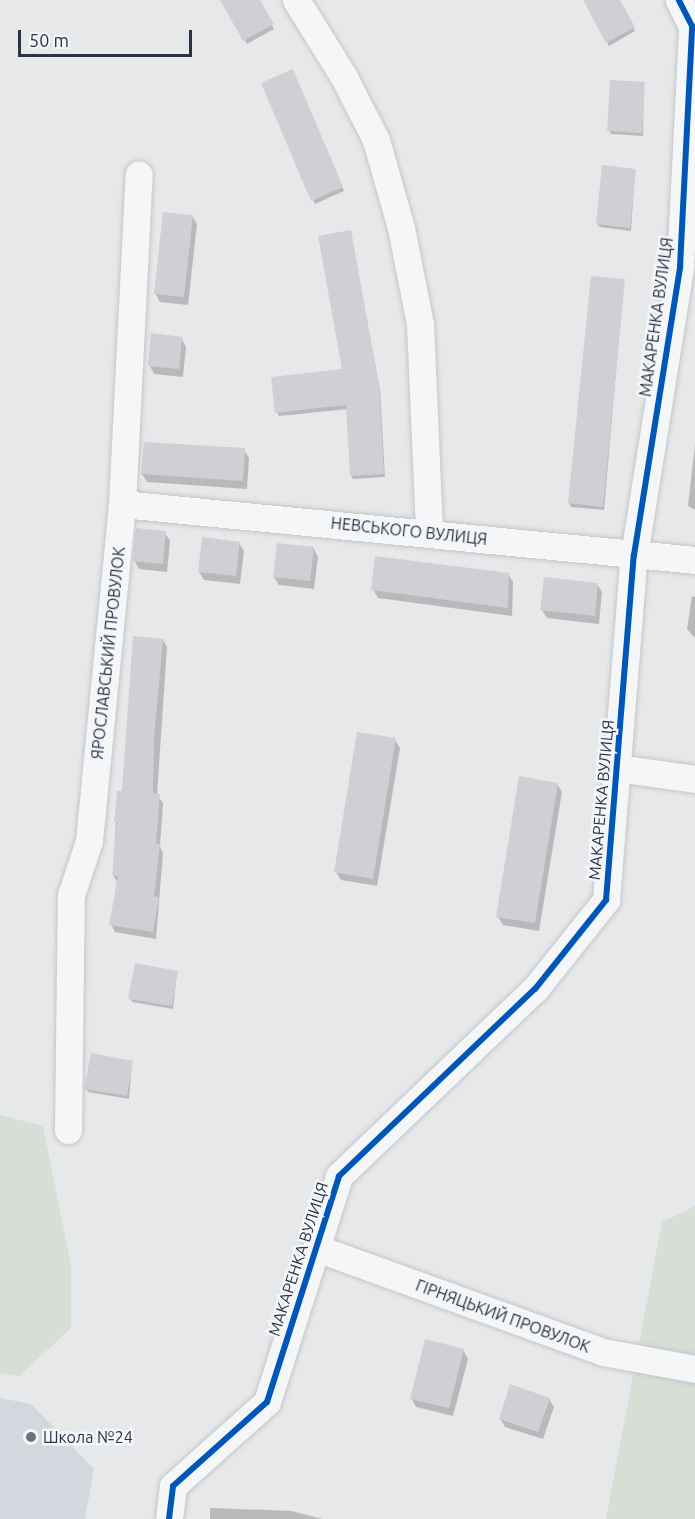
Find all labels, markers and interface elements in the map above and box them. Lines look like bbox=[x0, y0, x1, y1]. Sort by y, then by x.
scale bar bbox=[21, 18, 195, 56]
text: 50 m bbox=[29, 30, 69, 50]
street label: МАКАРЕНКА ВУЛИЦЯ bbox=[635, 236, 677, 398]
street label: НЕВСЬКОГО ВУЛИЦЯ bbox=[330, 513, 488, 549]
street label: ЯРОСЛАВСЬКИЙ ПРОВУЛОК bbox=[87, 546, 129, 760]
street label: МАКАРЕНКА ВУЛИЦЯ bbox=[584, 719, 618, 881]
street label: МАКАРЕНКА ВУЛИЦЯ bbox=[264, 1180, 332, 1338]
street label: ГІРНЯЦЬКИЙ ПРОВУЛОК bbox=[413, 1275, 593, 1357]
place label: Школа №24 bbox=[43, 1427, 133, 1447]
marker: Школа №24 bbox=[24, 1430, 38, 1444]

